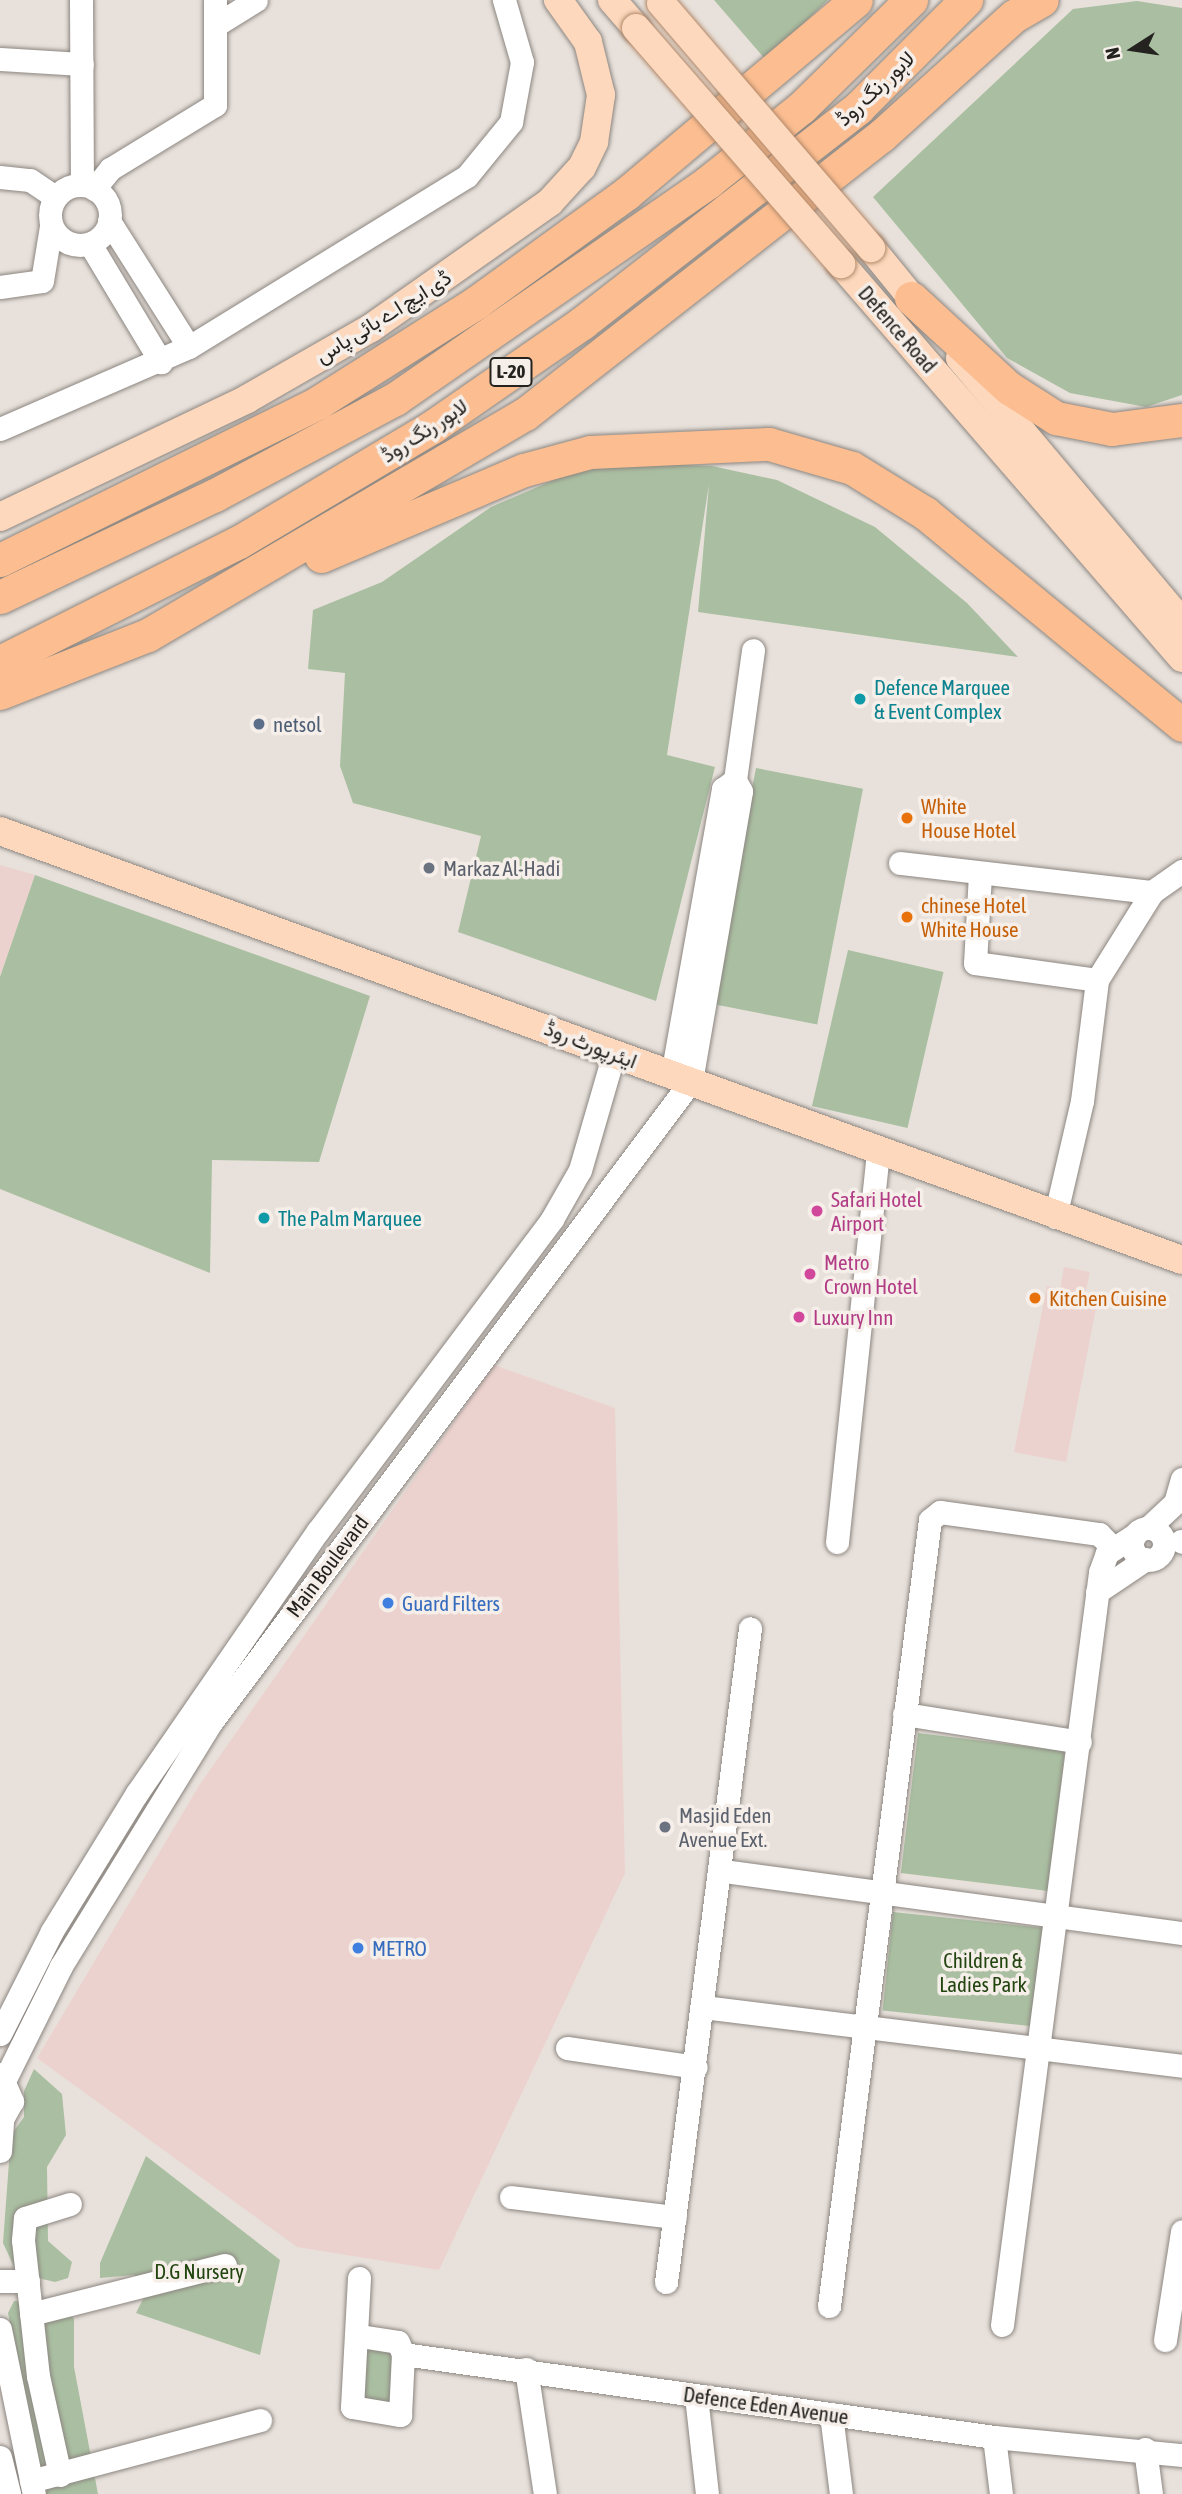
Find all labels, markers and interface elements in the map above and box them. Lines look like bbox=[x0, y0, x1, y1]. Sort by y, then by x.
north arrow bbox=[1098, 14, 1168, 84]
street label: لاہور رنگ روڈ bbox=[831, 45, 919, 131]
text: N bbox=[1101, 46, 1124, 61]
street label: ڈی ایچ اے بائی پاس bbox=[310, 264, 456, 368]
street label: Defence Road bbox=[853, 280, 943, 378]
road number: L-20 bbox=[488, 356, 534, 388]
street label: لاہور رنگ روڈ bbox=[376, 393, 472, 467]
place label: Defence Marquee & Event Complex bbox=[874, 674, 1010, 724]
marker: Defence Marquee & Event Complex bbox=[852, 691, 868, 707]
place label: netsol bbox=[273, 711, 322, 737]
marker: netsol bbox=[251, 716, 267, 732]
place label: White House Hotel bbox=[921, 793, 1016, 843]
marker: White House Hotel bbox=[899, 810, 915, 826]
place label: Markaz Al-Hadi bbox=[443, 855, 560, 881]
marker: Markaz Al-Hadi bbox=[421, 860, 437, 876]
place label: chinese Hotel White House bbox=[921, 892, 1026, 942]
marker: chinese Hotel White House bbox=[899, 909, 915, 925]
street label: ایئرپورٹ روڈ bbox=[541, 1015, 641, 1073]
place label: Safari Hotel Airport bbox=[831, 1186, 922, 1236]
marker: Safari Hotel Airport bbox=[809, 1203, 825, 1219]
place label: The Palm Marquee bbox=[278, 1205, 422, 1231]
marker: The Palm Marquee bbox=[256, 1210, 272, 1226]
place label: Metro Crown Hotel bbox=[824, 1249, 918, 1299]
marker: Metro Crown Hotel bbox=[802, 1266, 818, 1282]
place label: Kitchen Cuisine bbox=[1049, 1285, 1167, 1311]
marker: Kitchen Cuisine bbox=[1027, 1290, 1043, 1306]
place label: Luxury Inn bbox=[813, 1304, 893, 1330]
marker: Luxury Inn bbox=[791, 1309, 807, 1325]
street label: Main Boulevard bbox=[281, 1510, 373, 1622]
place label: Guard Filters bbox=[402, 1590, 500, 1616]
marker: Guard Filters bbox=[380, 1595, 396, 1611]
place label: Masjid Eden Avenue Ext. bbox=[679, 1802, 771, 1852]
marker: Masjid Eden Avenue Ext. bbox=[657, 1819, 673, 1835]
place label: METRO bbox=[372, 1935, 427, 1961]
marker: METRO bbox=[350, 1940, 366, 1956]
park label: Children & Ladies Park bbox=[939, 1947, 1027, 1997]
park label: D.G Nursery bbox=[154, 2258, 244, 2284]
street label: Defence Eden Avenue bbox=[682, 2381, 850, 2429]

